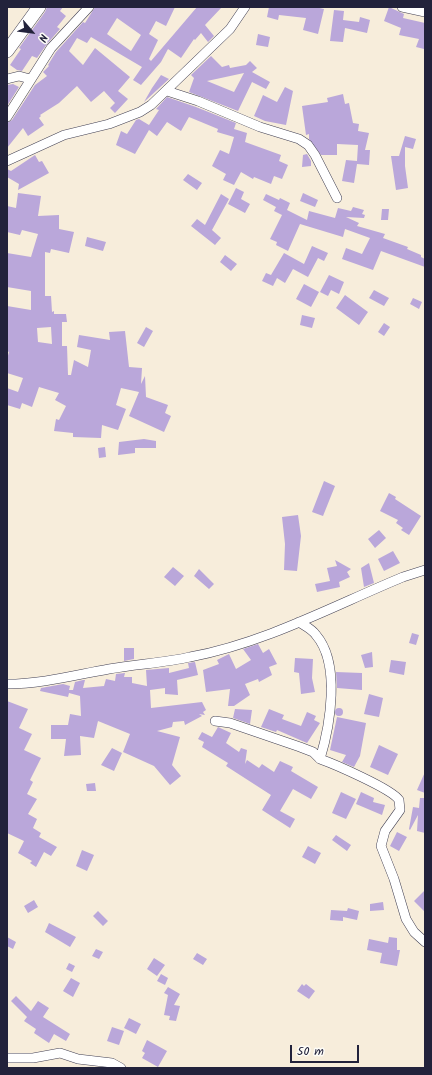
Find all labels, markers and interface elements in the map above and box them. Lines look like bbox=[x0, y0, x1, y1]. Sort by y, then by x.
north arrow bbox=[12, 12, 52, 52]
text: N bbox=[33, 30, 52, 45]
scale bar bbox=[292, 1037, 361, 1063]
text: 50 m bbox=[297, 1042, 324, 1061]

